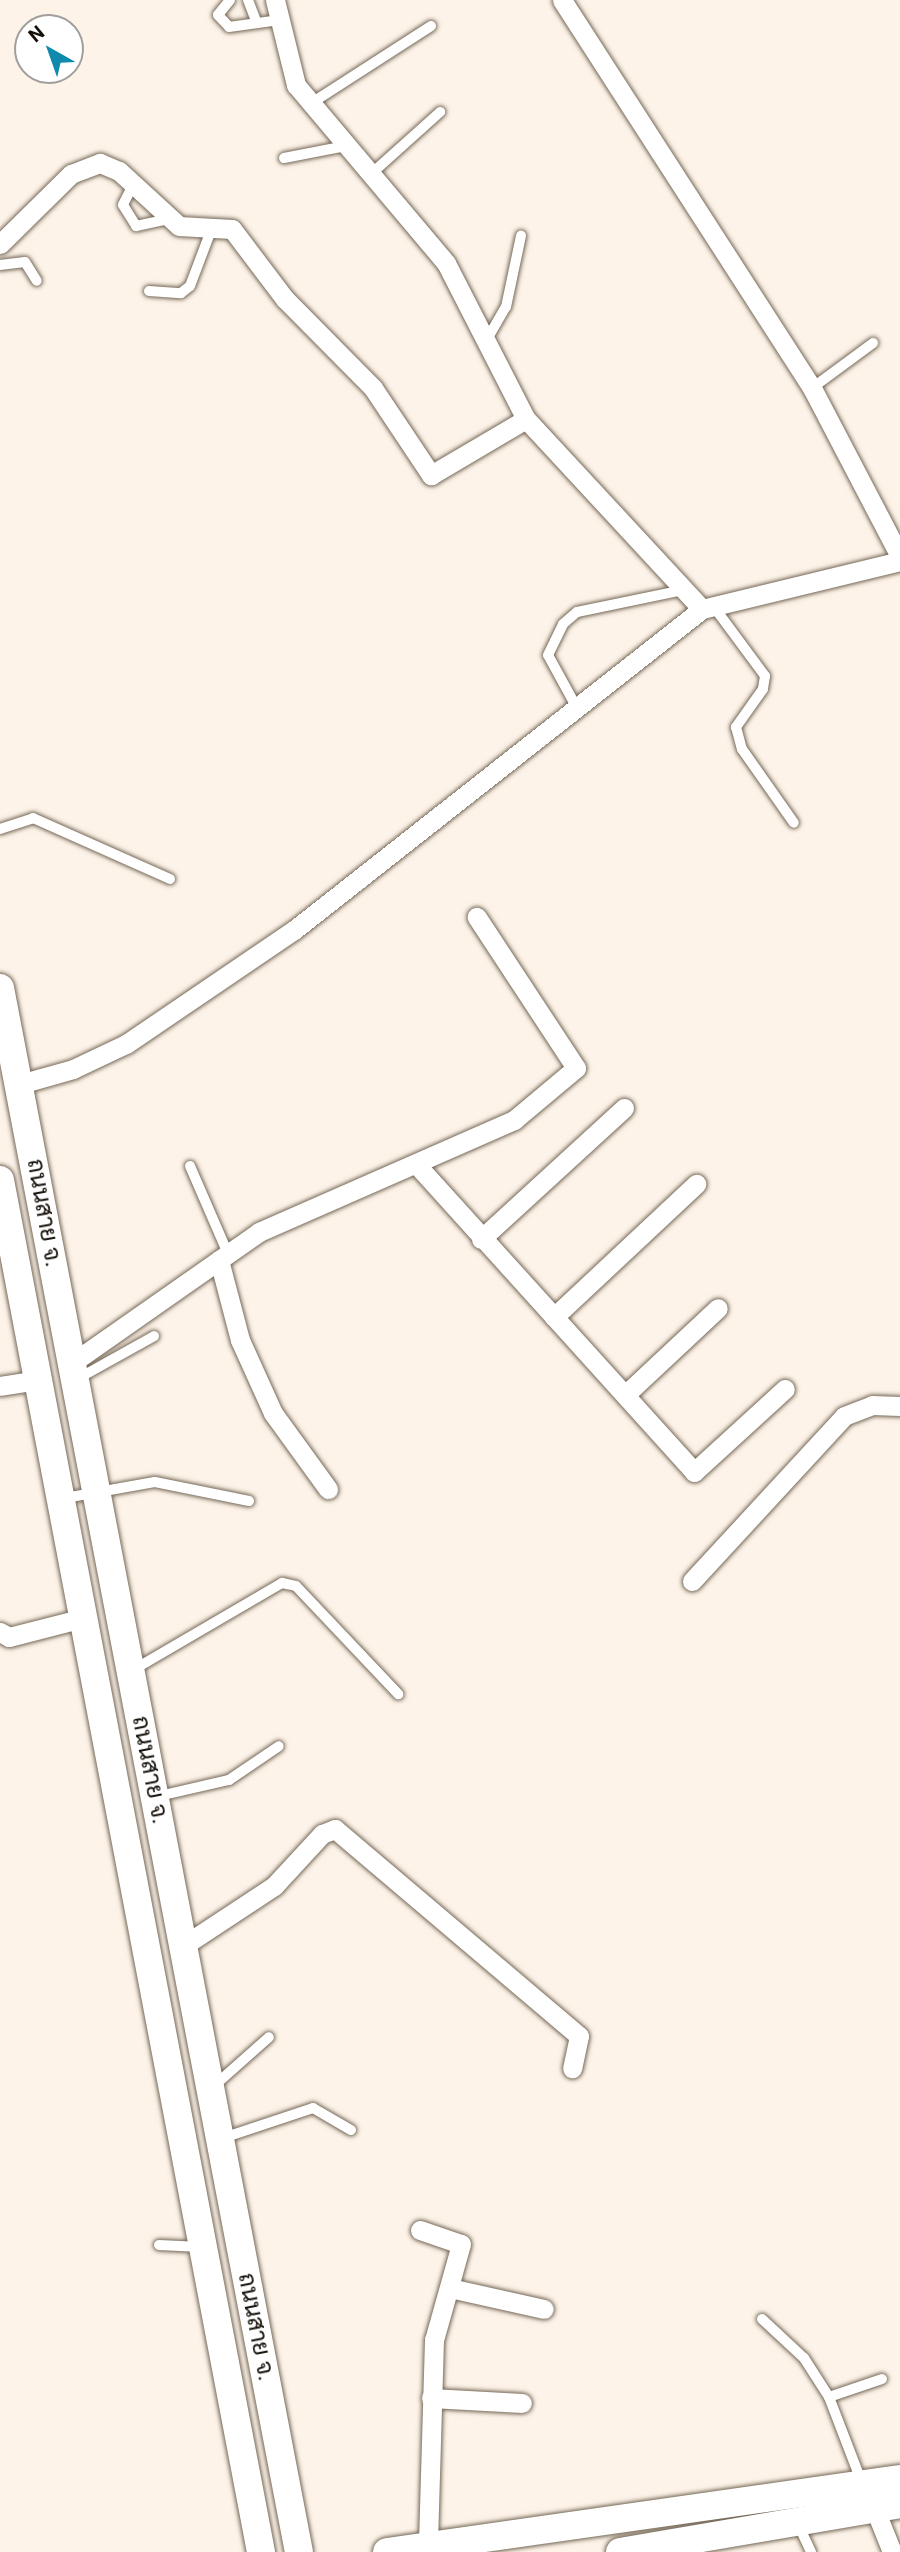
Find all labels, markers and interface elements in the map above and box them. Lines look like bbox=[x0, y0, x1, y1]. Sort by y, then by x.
north arrow bbox=[14, 14, 84, 84]
text: N bbox=[24, 21, 49, 47]
street label: ถนนสาย จ. bbox=[20, 1157, 68, 1269]
street label: ถนนสาย จ. bbox=[125, 1714, 175, 1826]
street label: ถนนสาย จ. bbox=[231, 2271, 281, 2383]

